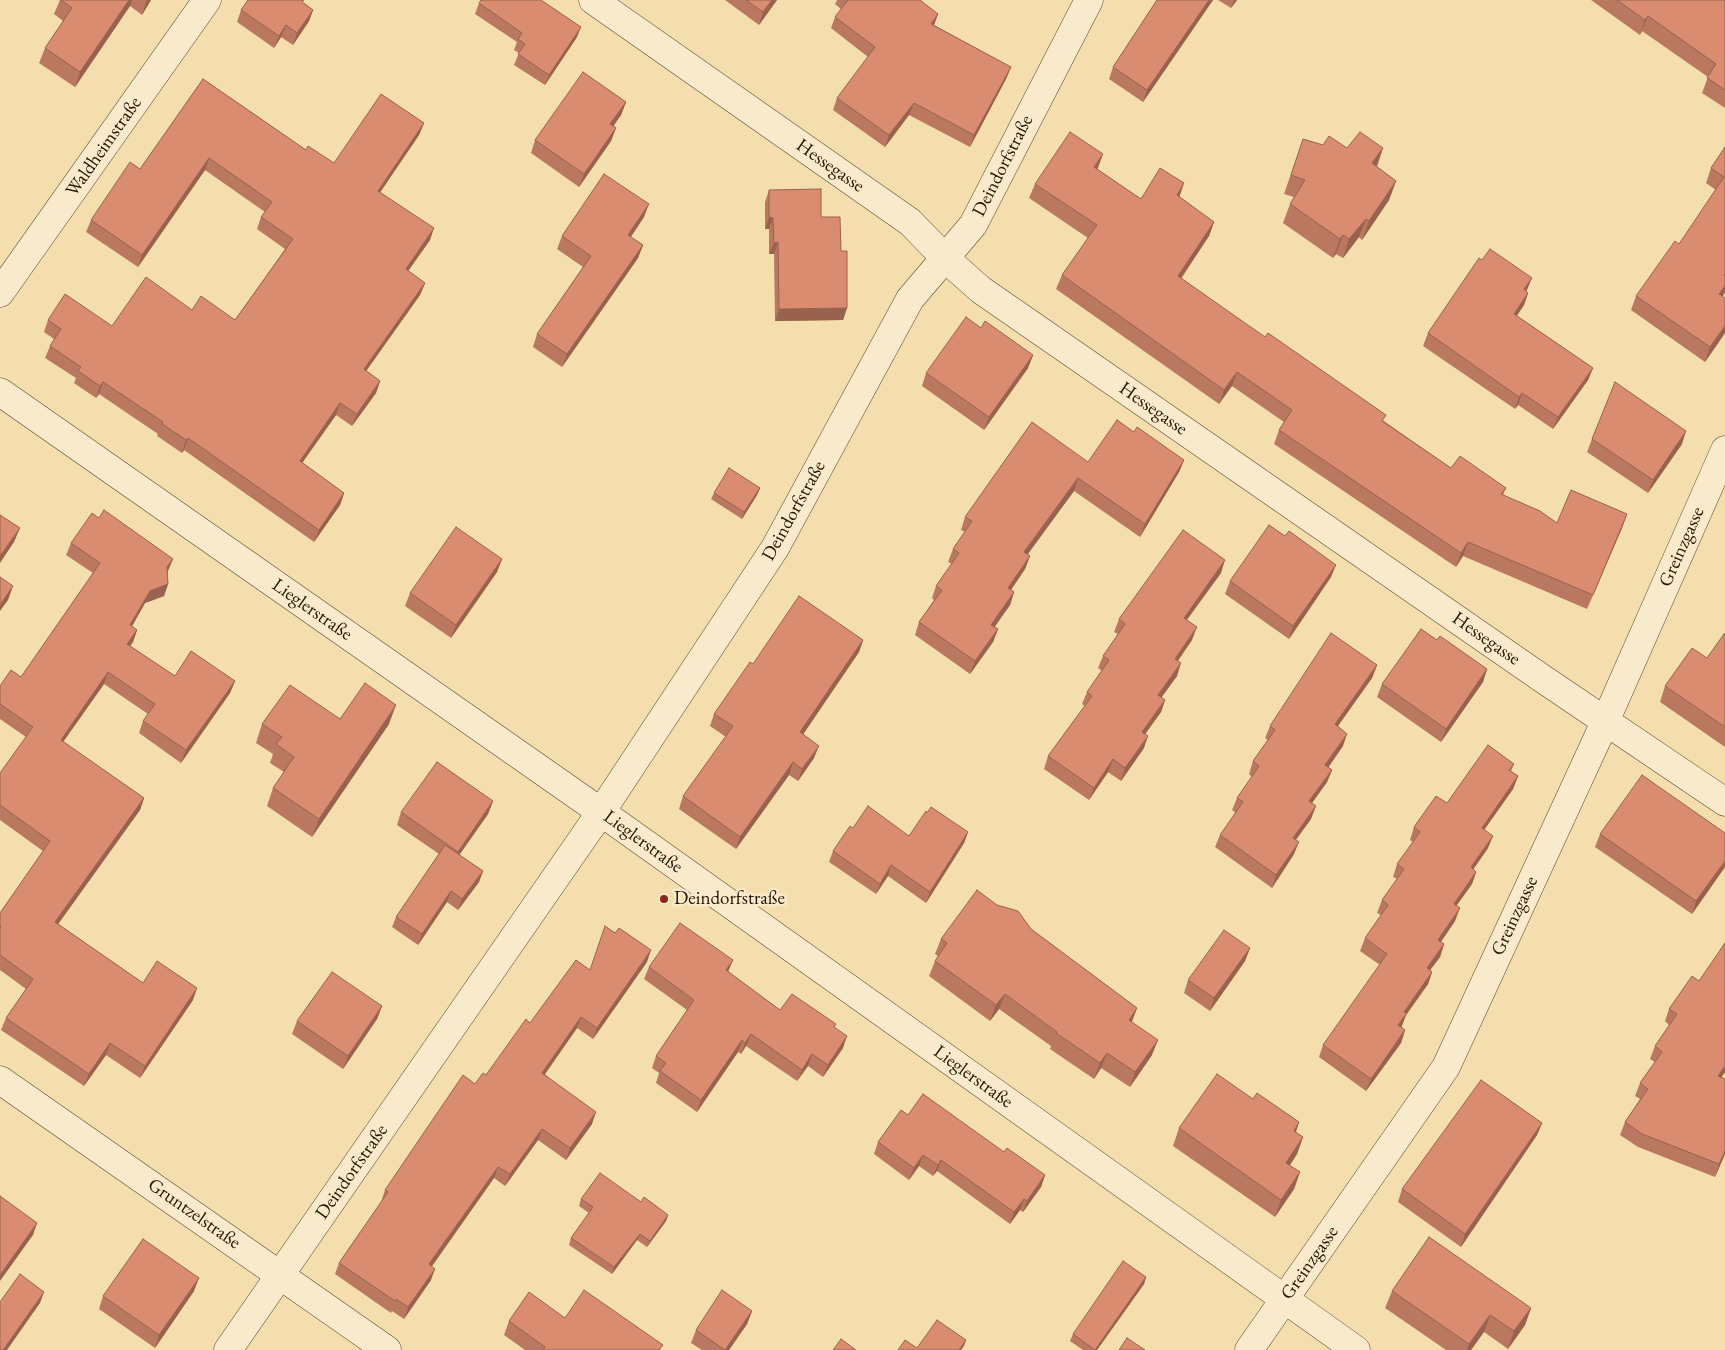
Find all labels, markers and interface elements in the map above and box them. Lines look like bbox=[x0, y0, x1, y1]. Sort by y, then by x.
street label: Waldheimstraße bbox=[61, 93, 147, 201]
street label: Deindorfstraße bbox=[968, 111, 1038, 221]
street label: Hessegasse bbox=[792, 134, 868, 198]
street label: Hessegasse bbox=[1115, 377, 1191, 441]
street label: Deindorfstraße bbox=[757, 457, 831, 565]
street label: Greinzgasse bbox=[1654, 504, 1710, 590]
street label: Lieglerstraße bbox=[267, 574, 357, 646]
street label: Hessegasse bbox=[1448, 607, 1524, 671]
street label: Lieglerstraße bbox=[599, 806, 687, 878]
street label: Greinzgasse bbox=[1487, 873, 1543, 959]
place label: Deindorfstraße bbox=[674, 888, 785, 910]
marker: Deindorfstraße bbox=[658, 893, 670, 905]
street label: Lieglerstraße bbox=[929, 1041, 1017, 1113]
street label: Deindorfstraße bbox=[311, 1120, 393, 1224]
street label: Gruntzelstraße bbox=[143, 1174, 245, 1254]
street label: Greinzgasse bbox=[1276, 1222, 1344, 1304]

